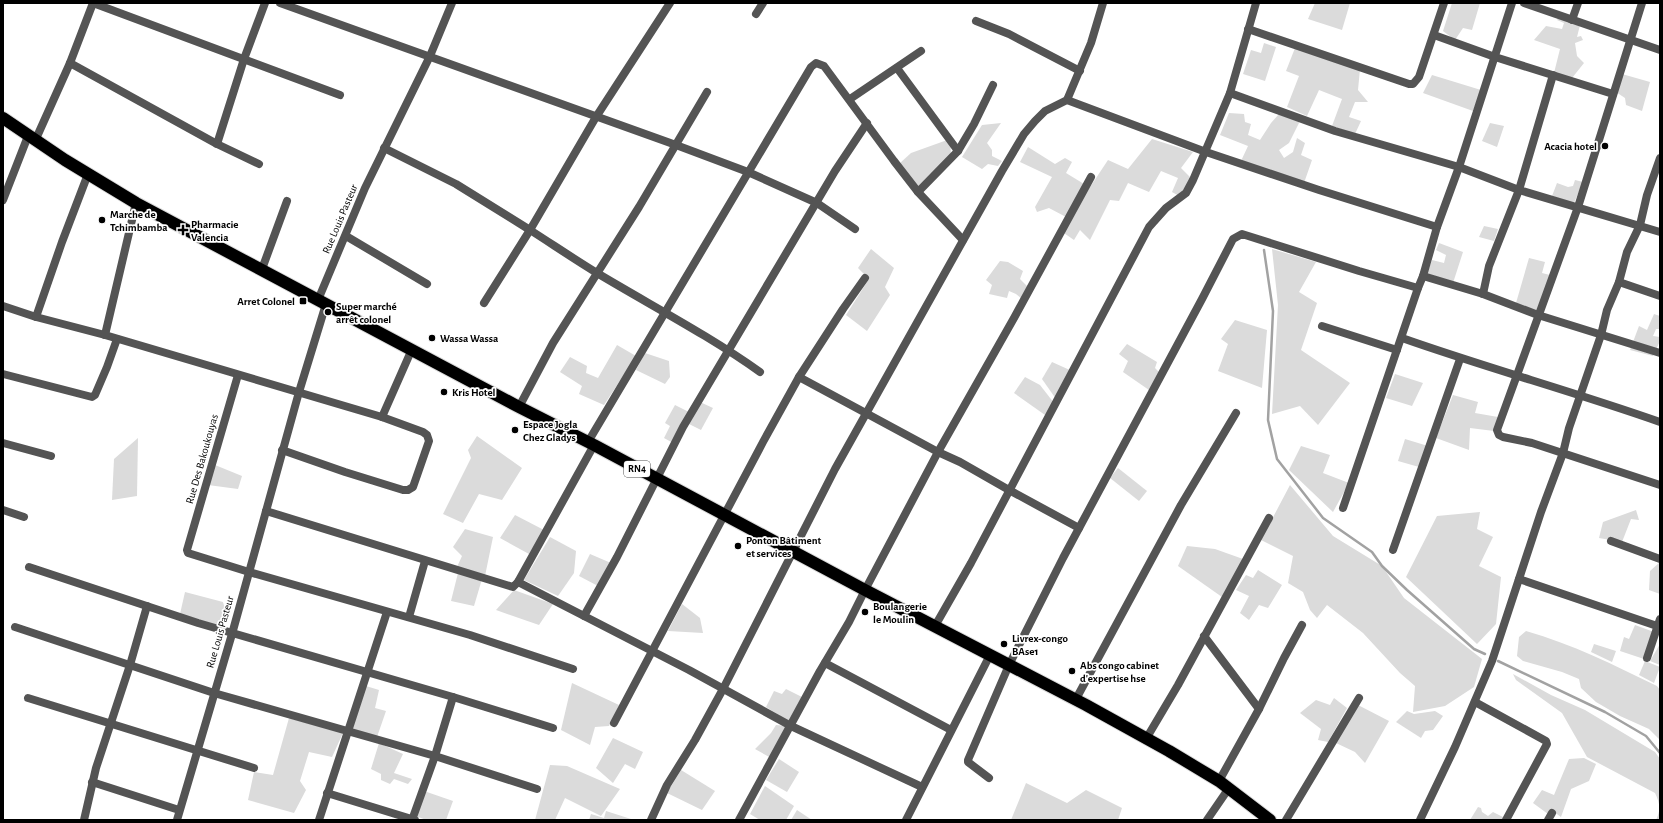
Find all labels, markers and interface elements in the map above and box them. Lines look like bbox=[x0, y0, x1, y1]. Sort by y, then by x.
place label: Acacia hotel bbox=[1544, 141, 1597, 152]
marker: Acacia hotel bbox=[1600, 141, 1610, 151]
street label: Rue Louis Pasteur bbox=[320, 182, 360, 255]
place label: Marche de Tchimbamba bbox=[110, 209, 168, 233]
marker: Marche de Tchimbamba bbox=[97, 215, 107, 225]
place label: Pharmacie Valencia bbox=[191, 219, 238, 243]
marker: Pharmacie Valencia bbox=[178, 225, 188, 235]
place label: Arret Colonel bbox=[237, 296, 295, 307]
marker: Arret Colonel bbox=[298, 296, 308, 306]
place label: Super marché arrêt colonel bbox=[336, 301, 397, 325]
marker: Super marché arrêt colonel bbox=[323, 307, 333, 317]
marker: Wassa Wassa bbox=[427, 333, 437, 343]
place label: Wassa Wassa bbox=[440, 333, 499, 344]
marker: Kris Hotel bbox=[439, 387, 449, 397]
place label: Kris Hotel bbox=[452, 387, 496, 398]
street label: Rue Des Bakoukouyas bbox=[184, 413, 220, 505]
place label: Espace Jogla Chez Gladys bbox=[523, 419, 578, 443]
marker: Espace Jogla Chez Gladys bbox=[510, 425, 520, 435]
road number: RN4 bbox=[624, 461, 650, 477]
place label: Ponton Bâtiment et services bbox=[746, 535, 822, 559]
marker: Ponton Bâtiment et services bbox=[733, 541, 743, 551]
street label: Rue Louis Pasteur bbox=[204, 594, 236, 669]
place label: Boulangerie le Moulin bbox=[873, 601, 927, 625]
marker: Boulangerie le Moulin bbox=[860, 607, 870, 617]
place label: Livrex-congo BAse1 bbox=[1012, 633, 1068, 657]
marker: Livrex-congo BAse1 bbox=[999, 639, 1009, 649]
place label: Abs congo cabinet d'expertise hse bbox=[1080, 660, 1159, 684]
marker: Abs congo cabinet d'expertise hse bbox=[1067, 666, 1077, 676]

